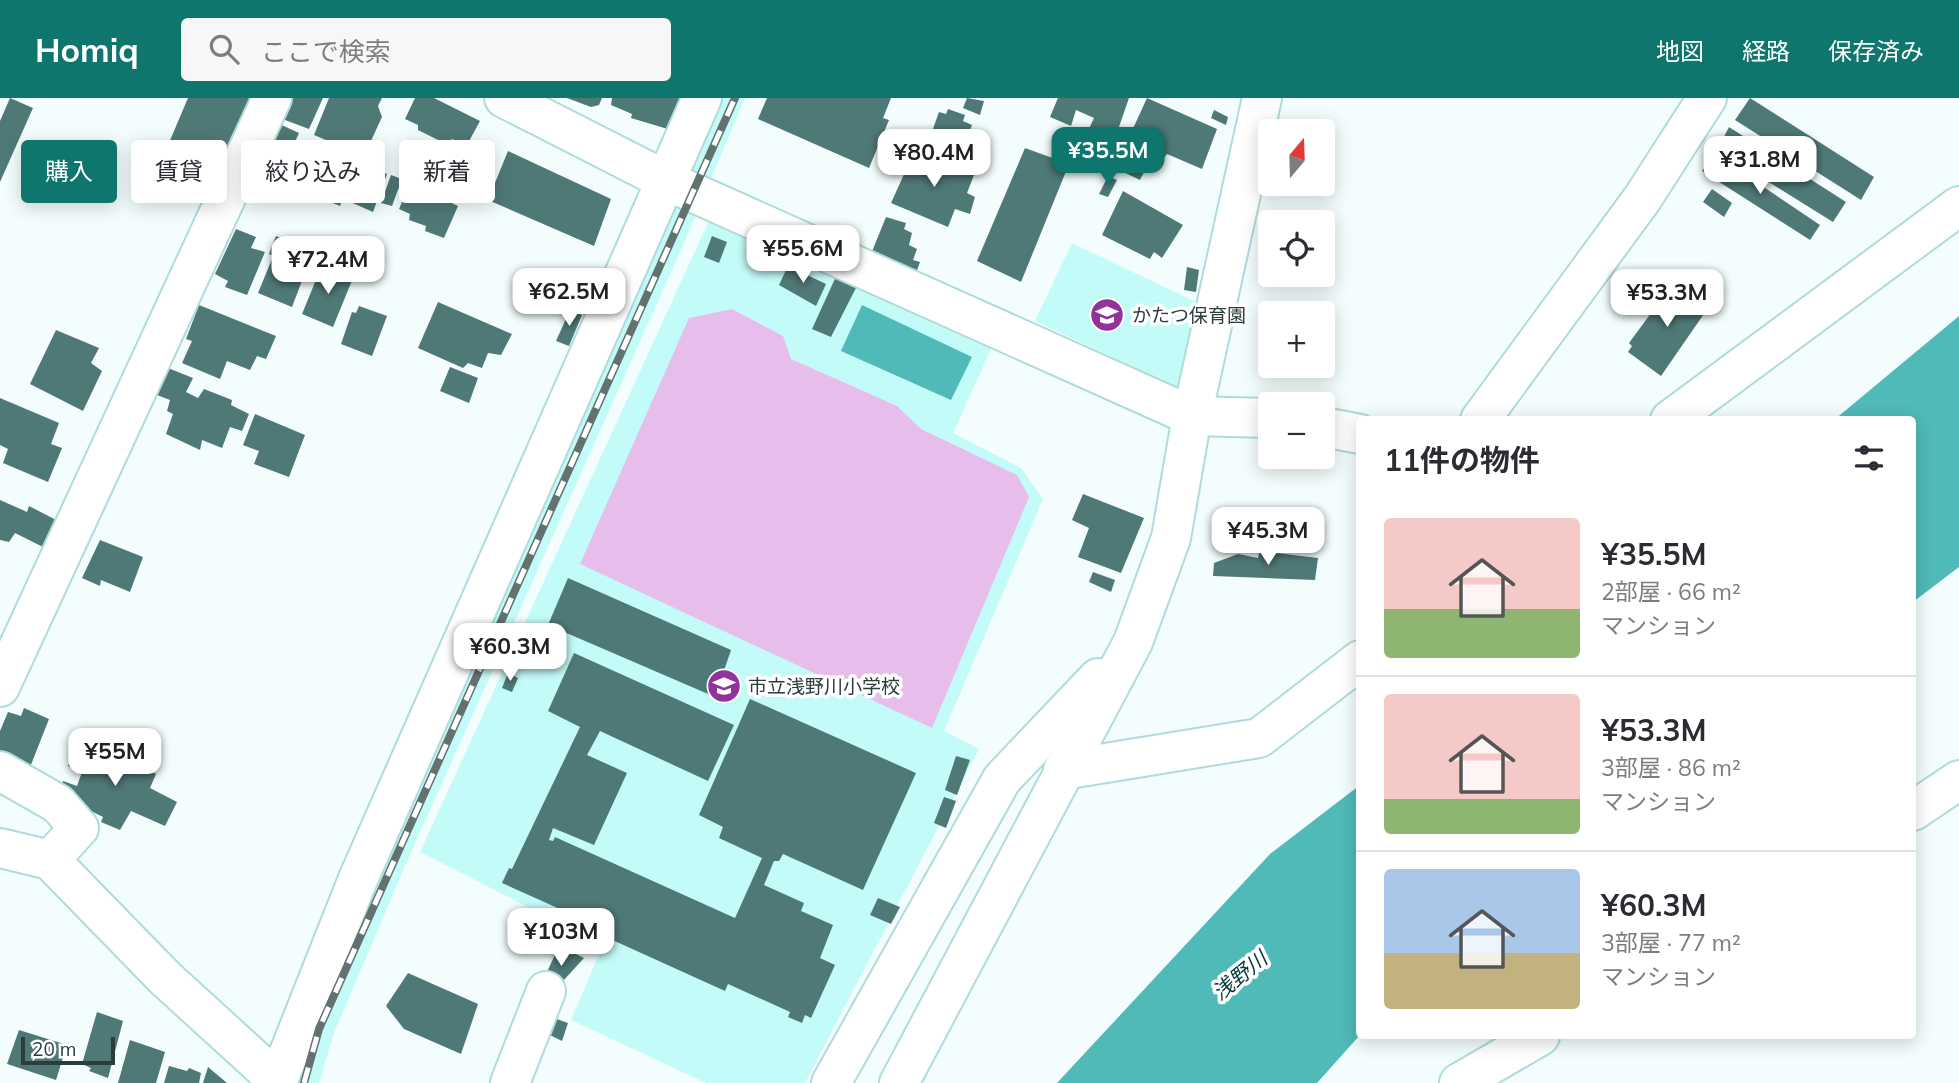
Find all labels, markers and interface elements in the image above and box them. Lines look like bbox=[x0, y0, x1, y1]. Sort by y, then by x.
search box bbox=[181, 18, 671, 81]
text: Homiq bbox=[35, 29, 139, 70]
icon: search bbox=[205, 30, 243, 68]
text: ここで検索 bbox=[261, 35, 391, 68]
text: 地図 bbox=[1656, 36, 1704, 66]
text: 経路 bbox=[1742, 36, 1790, 66]
text: 保存済み bbox=[1828, 36, 1924, 66]
north arrow bbox=[1258, 119, 1335, 196]
map controls bbox=[1258, 119, 1335, 469]
pin: ¥35.5M bbox=[1051, 127, 1165, 187]
pin: ¥80.4M bbox=[877, 130, 991, 189]
text: ¥35.5M bbox=[1068, 135, 1148, 164]
pin: ¥31.8M bbox=[1703, 136, 1817, 196]
text: ¥80.4M bbox=[894, 137, 974, 166]
chip: 購入 bbox=[21, 140, 117, 203]
chip: 賃貸 bbox=[131, 140, 227, 203]
chip: 絞り込み bbox=[241, 140, 385, 203]
chip: 新着 bbox=[399, 140, 495, 203]
text: ¥31.8M bbox=[1720, 144, 1800, 173]
button: locate bbox=[1258, 210, 1335, 287]
pin: ¥55.6M bbox=[746, 226, 860, 285]
text: ¥55.6M bbox=[763, 233, 843, 262]
pin: ¥72.4M bbox=[271, 236, 385, 296]
text: ¥72.4M bbox=[288, 244, 368, 273]
pin: ¥62.5M bbox=[512, 268, 626, 328]
pin: ¥53.3M bbox=[1610, 270, 1724, 329]
text: ¥62.5M bbox=[529, 276, 609, 305]
text: ¥53.3M bbox=[1627, 277, 1707, 306]
school or university icon: かたつ保育園 bbox=[1088, 296, 1126, 334]
button: + bbox=[1258, 301, 1335, 378]
place label: かたつ保育園 bbox=[1132, 303, 1246, 327]
button: − bbox=[1258, 392, 1335, 469]
icon: filters bbox=[1850, 439, 1888, 477]
text: 11件の物件 bbox=[1384, 441, 1540, 479]
pin: ¥45.3M bbox=[1211, 508, 1325, 567]
text: ¥45.3M bbox=[1228, 515, 1308, 544]
text: ¥35.5M bbox=[1601, 535, 1707, 573]
icon: home bbox=[1440, 546, 1524, 630]
text: 2部屋 · 66 m² bbox=[1601, 577, 1741, 606]
text: マンション bbox=[1601, 611, 1716, 640]
pin: ¥60.3M bbox=[453, 624, 567, 683]
text: ¥60.3M bbox=[470, 631, 550, 660]
school or university icon: 市立浅野川小学校 bbox=[705, 667, 743, 705]
place label: 市立浅野川小学校 bbox=[748, 674, 900, 698]
text: ¥53.3M bbox=[1601, 711, 1707, 749]
icon: home bbox=[1440, 722, 1524, 806]
pin: ¥55M bbox=[74, 728, 156, 788]
text: ¥55M bbox=[84, 736, 146, 765]
text: 3部屋 · 86 m² bbox=[1601, 753, 1741, 782]
text: マンション bbox=[1601, 787, 1716, 816]
text: ¥60.3M bbox=[1601, 886, 1707, 924]
icon: home bbox=[1440, 897, 1524, 981]
pin: ¥103M bbox=[512, 908, 610, 968]
text: ¥103M bbox=[523, 916, 599, 945]
text: 3部屋 · 77 m² bbox=[1601, 928, 1741, 957]
water label: 浅野川 bbox=[1207, 944, 1274, 1005]
text: マンション bbox=[1601, 962, 1716, 991]
scale bar bbox=[21, 1034, 116, 1066]
text: 20 m bbox=[32, 1037, 76, 1061]

